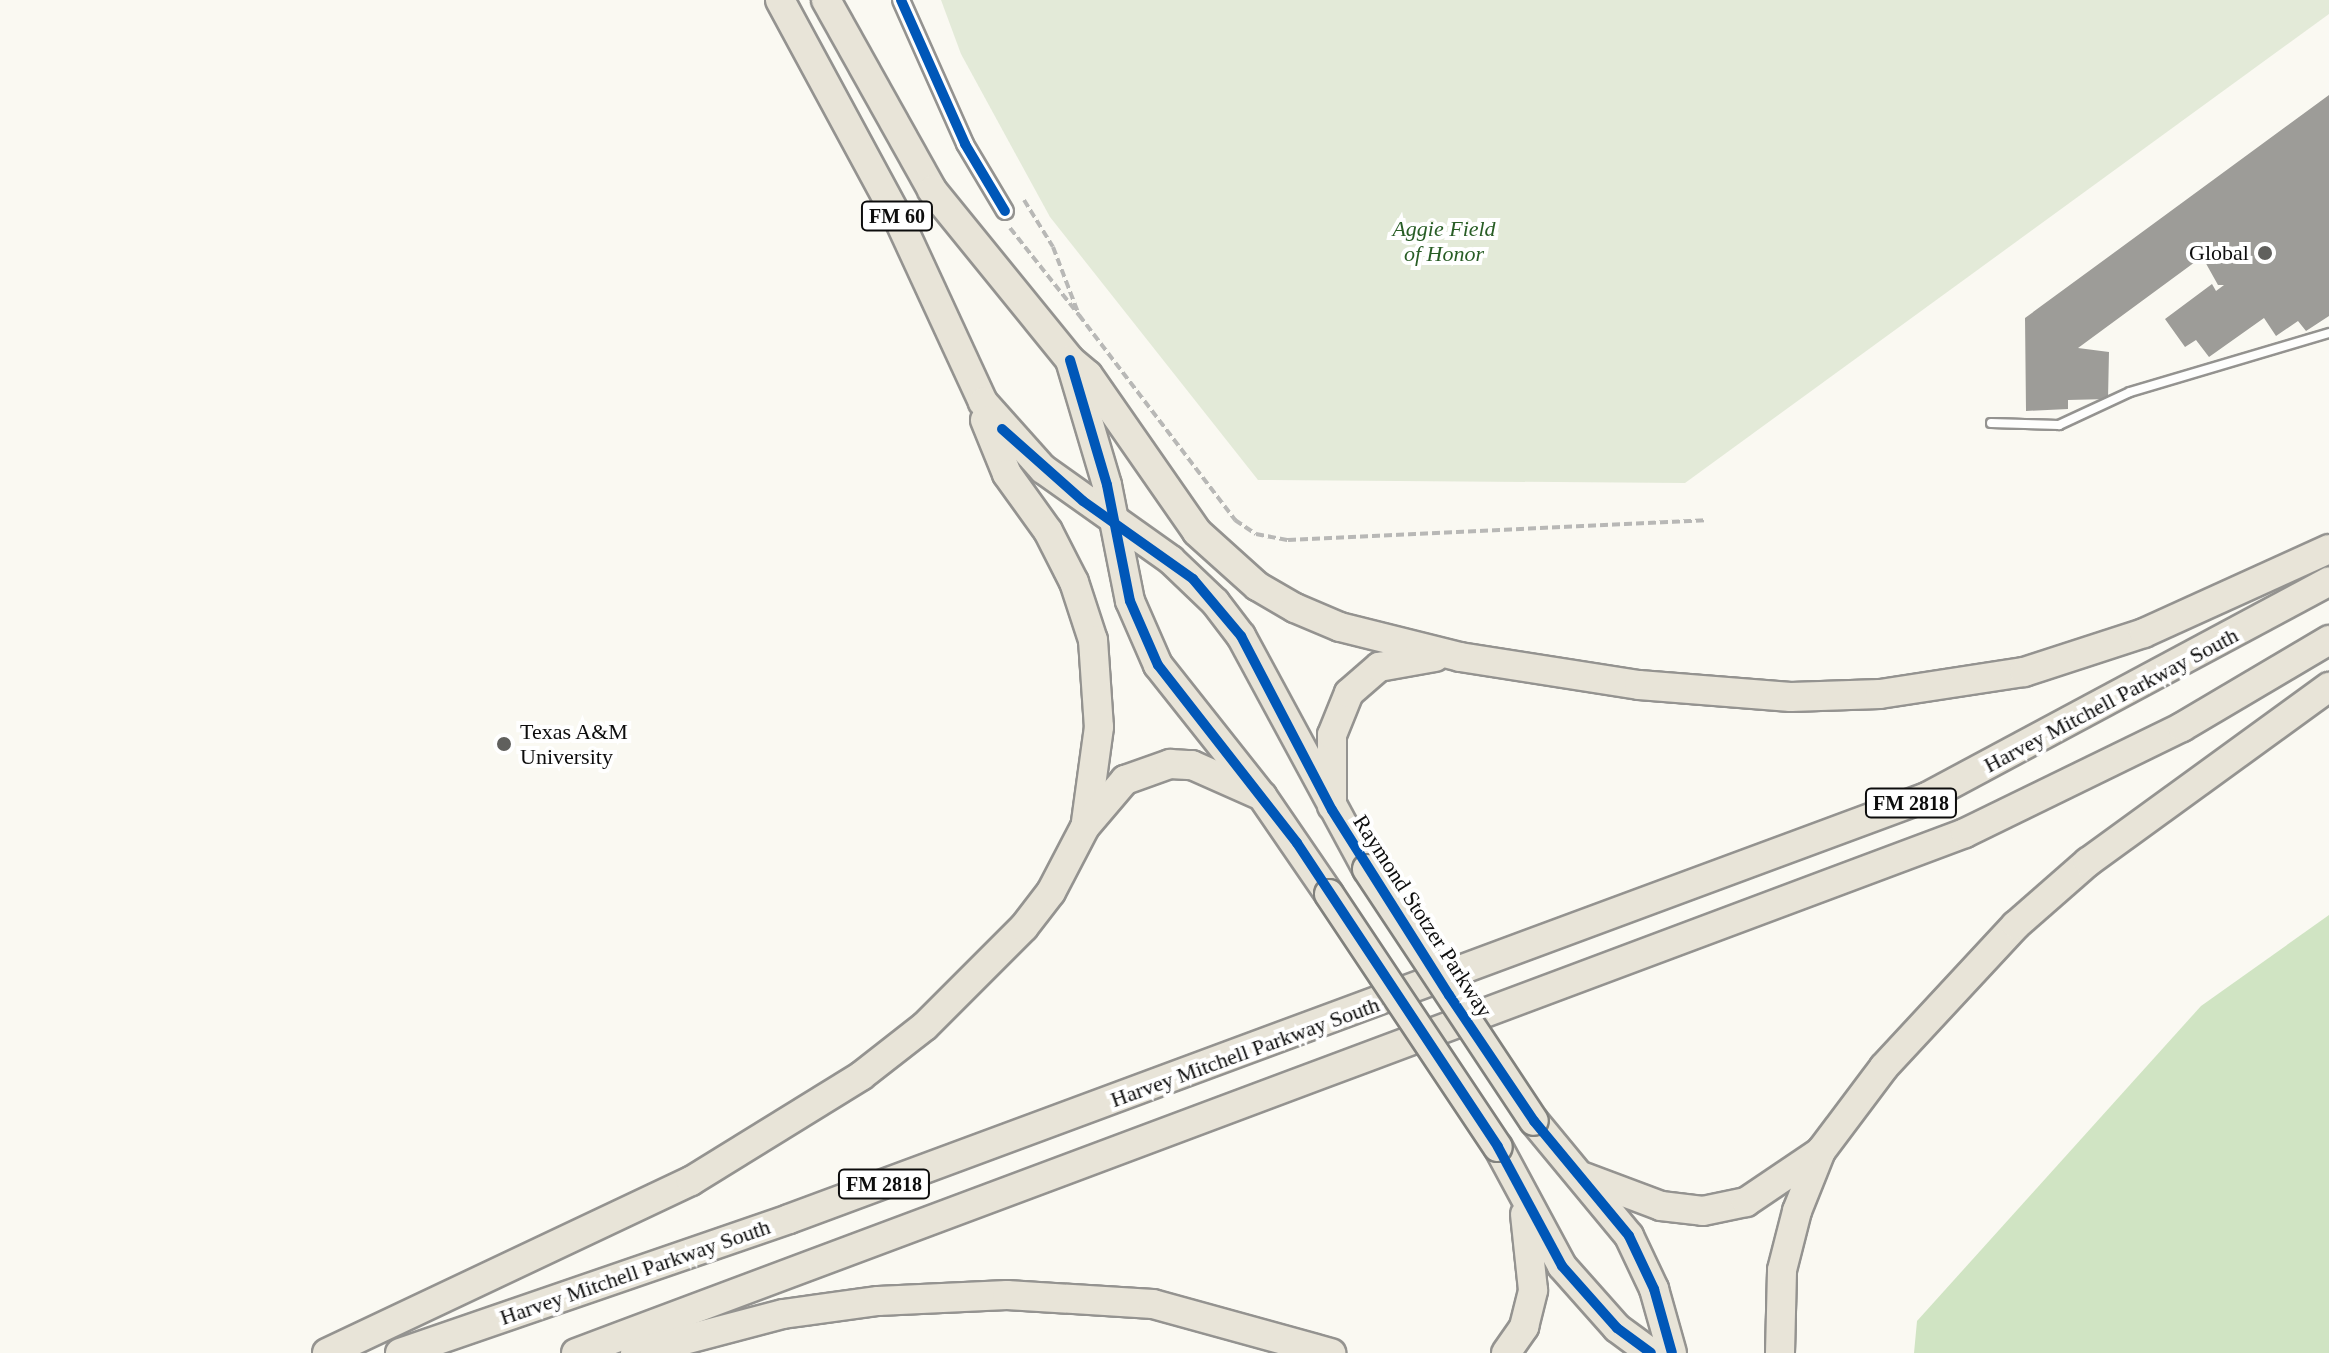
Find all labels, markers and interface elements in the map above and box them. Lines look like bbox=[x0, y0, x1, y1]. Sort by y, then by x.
road number: FM 60 bbox=[859, 200, 935, 232]
park label: Aggie Field of Honor bbox=[1392, 215, 1496, 266]
place label: Global bbox=[2189, 240, 2249, 266]
marker: Global bbox=[2256, 244, 2274, 262]
street label: Harvey Mitchell Parkway South bbox=[1979, 622, 2243, 778]
place label: Texas A&M University bbox=[520, 718, 629, 770]
marker: Texas A&M University bbox=[495, 735, 513, 753]
road number: FM 2818 bbox=[1863, 787, 1959, 819]
street label: Raymond Stotzer Parkway bbox=[1348, 810, 1498, 1022]
street label: Harvey Mitchell Parkway South bbox=[1107, 991, 1383, 1113]
road number: FM 2818 bbox=[836, 1168, 932, 1200]
street label: Harvey Mitchell Parkway South bbox=[496, 1213, 774, 1331]

